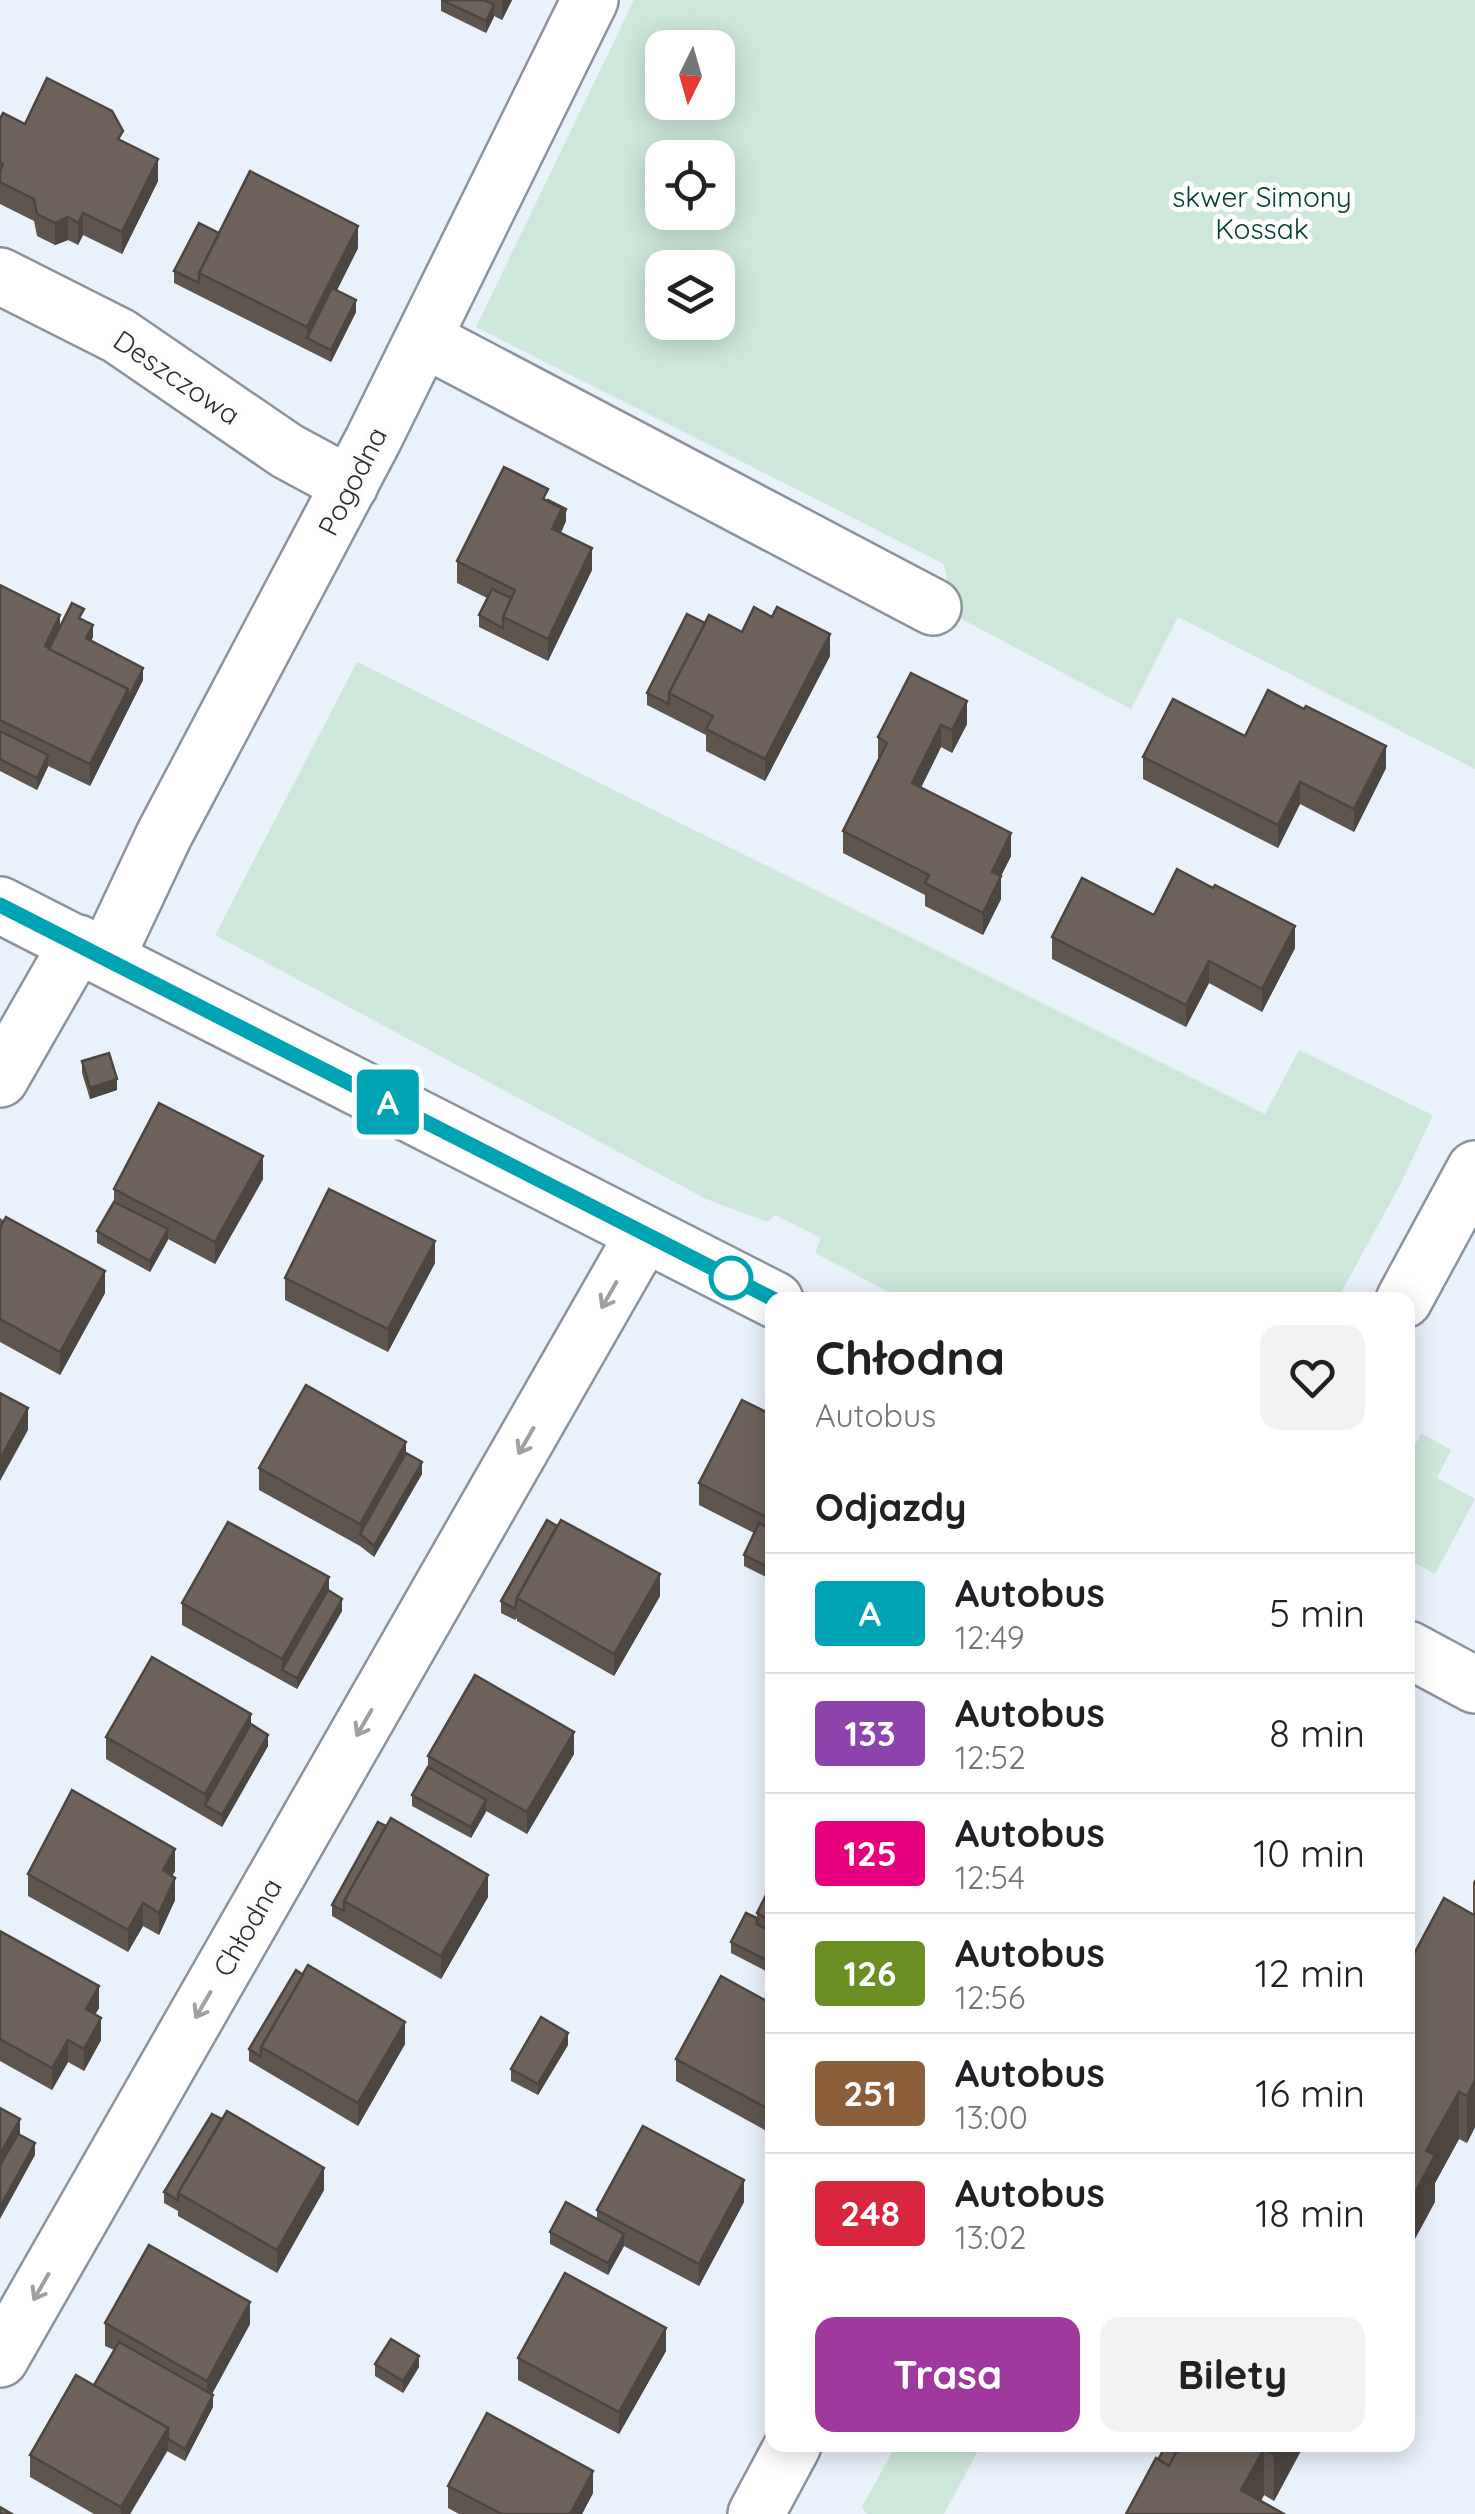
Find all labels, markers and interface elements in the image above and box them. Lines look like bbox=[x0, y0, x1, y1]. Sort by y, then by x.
north arrow bbox=[645, 30, 735, 120]
map controls bbox=[645, 30, 735, 340]
button: locate bbox=[645, 140, 735, 230]
park label: skwer Simony Kossak bbox=[1172, 179, 1352, 246]
button: layers bbox=[645, 250, 735, 340]
street label: Deszczowa bbox=[107, 322, 247, 432]
street label: Pogodna bbox=[310, 421, 394, 541]
line badge: A bbox=[356, 1070, 420, 1134]
text: A bbox=[377, 1080, 399, 1124]
unlabelled marker bbox=[710, 1257, 752, 1299]
one-way arrow bbox=[598, 1280, 618, 1310]
button: heart bbox=[1260, 1325, 1365, 1430]
text: Chłodna bbox=[815, 1327, 1005, 1387]
text: Autobus bbox=[815, 1395, 936, 1435]
one-way arrow bbox=[515, 1426, 535, 1455]
text: Odjazdy bbox=[815, 1483, 967, 1531]
text: Autobus bbox=[955, 1569, 1105, 1617]
text: 5 min bbox=[1269, 1589, 1365, 1637]
text: A bbox=[859, 1591, 881, 1635]
text: 12:49 bbox=[955, 1617, 1025, 1657]
text: Autobus bbox=[955, 1689, 1105, 1737]
one-way arrow bbox=[354, 1708, 374, 1737]
text: 8 min bbox=[1269, 1709, 1365, 1757]
text: 133 bbox=[844, 1711, 896, 1755]
text: 12:52 bbox=[955, 1737, 1026, 1777]
text: Autobus bbox=[955, 1809, 1105, 1857]
text: 10 min bbox=[1253, 1829, 1365, 1877]
text: 125 bbox=[843, 1831, 897, 1875]
text: 12:54 bbox=[955, 1857, 1025, 1897]
street label: Chłodna bbox=[205, 1872, 289, 1982]
text: Autobus bbox=[955, 1929, 1105, 1977]
text: 12 min bbox=[1255, 1949, 1365, 1997]
text: 126 bbox=[844, 1951, 896, 1995]
text: 12:56 bbox=[955, 1977, 1025, 2017]
one-way arrow bbox=[192, 1990, 212, 2020]
text: Autobus bbox=[955, 2049, 1105, 2097]
text: 16 min bbox=[1255, 2069, 1365, 2117]
text: 251 bbox=[843, 2071, 897, 2115]
text: 13:00 bbox=[955, 2097, 1028, 2137]
text: Autobus bbox=[955, 2169, 1105, 2217]
text: 18 min bbox=[1255, 2189, 1365, 2237]
text: 248 bbox=[840, 2191, 900, 2235]
text: 13:02 bbox=[955, 2217, 1026, 2257]
one-way arrow bbox=[31, 2273, 51, 2301]
button: Trasa bbox=[815, 2317, 1080, 2432]
button: Bilety bbox=[1100, 2317, 1365, 2432]

